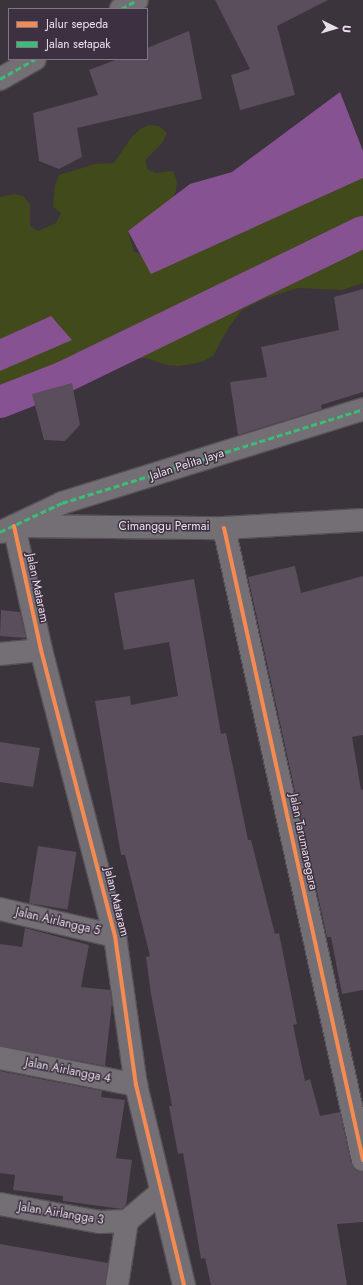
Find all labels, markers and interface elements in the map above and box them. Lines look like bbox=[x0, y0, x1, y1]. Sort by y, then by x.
legend bbox=[8, 8, 148, 60]
north arrow bbox=[315, 8, 355, 48]
text: Jalur sepeda bbox=[46, 15, 108, 33]
text: U bbox=[339, 25, 355, 34]
text: Jalan setapak bbox=[46, 35, 111, 53]
street label: Jalan Pelita Jaya bbox=[148, 446, 226, 484]
street label: Cimanggu Permai bbox=[118, 520, 210, 534]
street label: Jalan Mataram bbox=[23, 552, 51, 624]
street label: Jalan Tarumanegara bbox=[286, 793, 320, 891]
street label: Jalan Mataram bbox=[100, 866, 132, 938]
street label: Jalan Airlangga 5 bbox=[14, 905, 102, 939]
street label: Jalan Airlangga 4 bbox=[24, 1056, 112, 1086]
street label: Jalan Airlangga 3 bbox=[17, 1200, 105, 1228]

